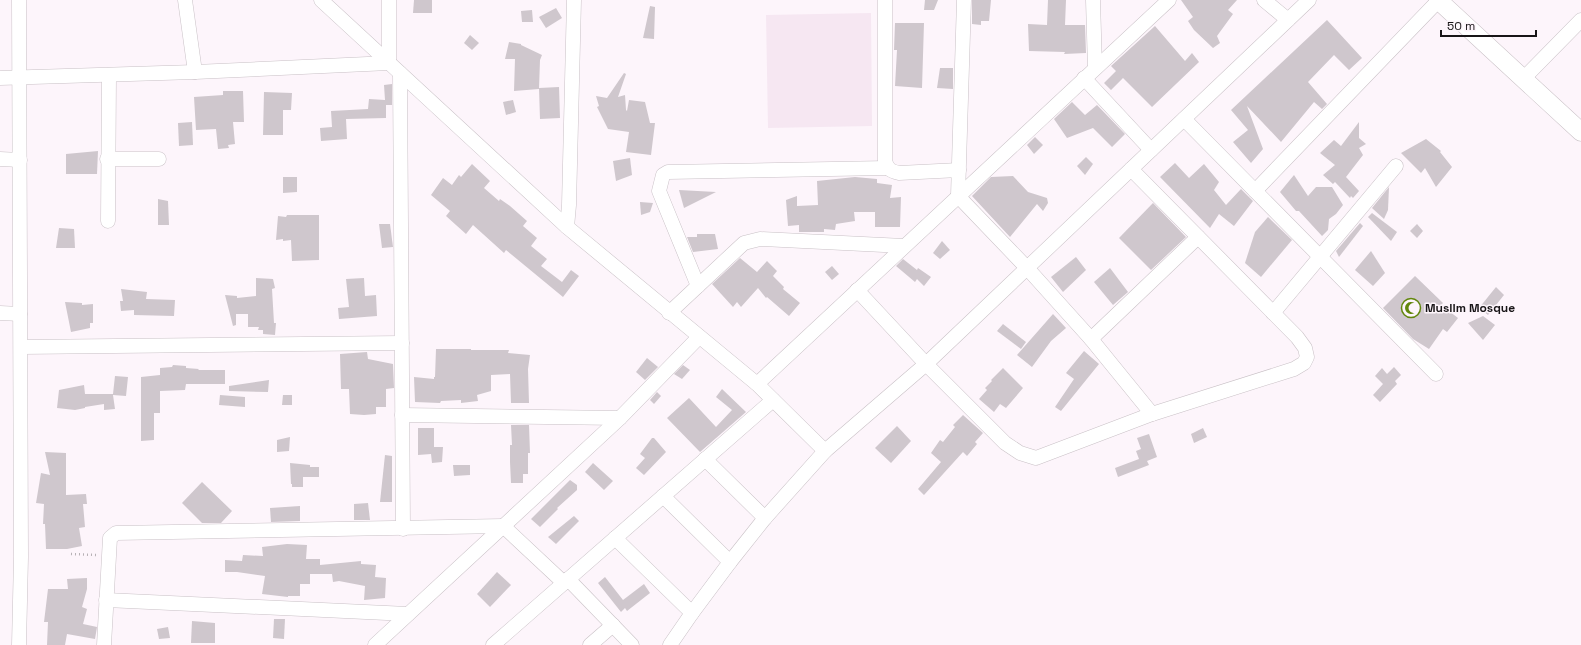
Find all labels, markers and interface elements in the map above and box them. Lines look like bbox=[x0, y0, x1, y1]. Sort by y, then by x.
scale bar bbox=[1441, 12, 1536, 38]
text: 50 m bbox=[1447, 18, 1475, 34]
mosque icon: Muslim Mosque bbox=[1400, 297, 1422, 319]
place label: Muslim Mosque bbox=[1425, 300, 1515, 316]

